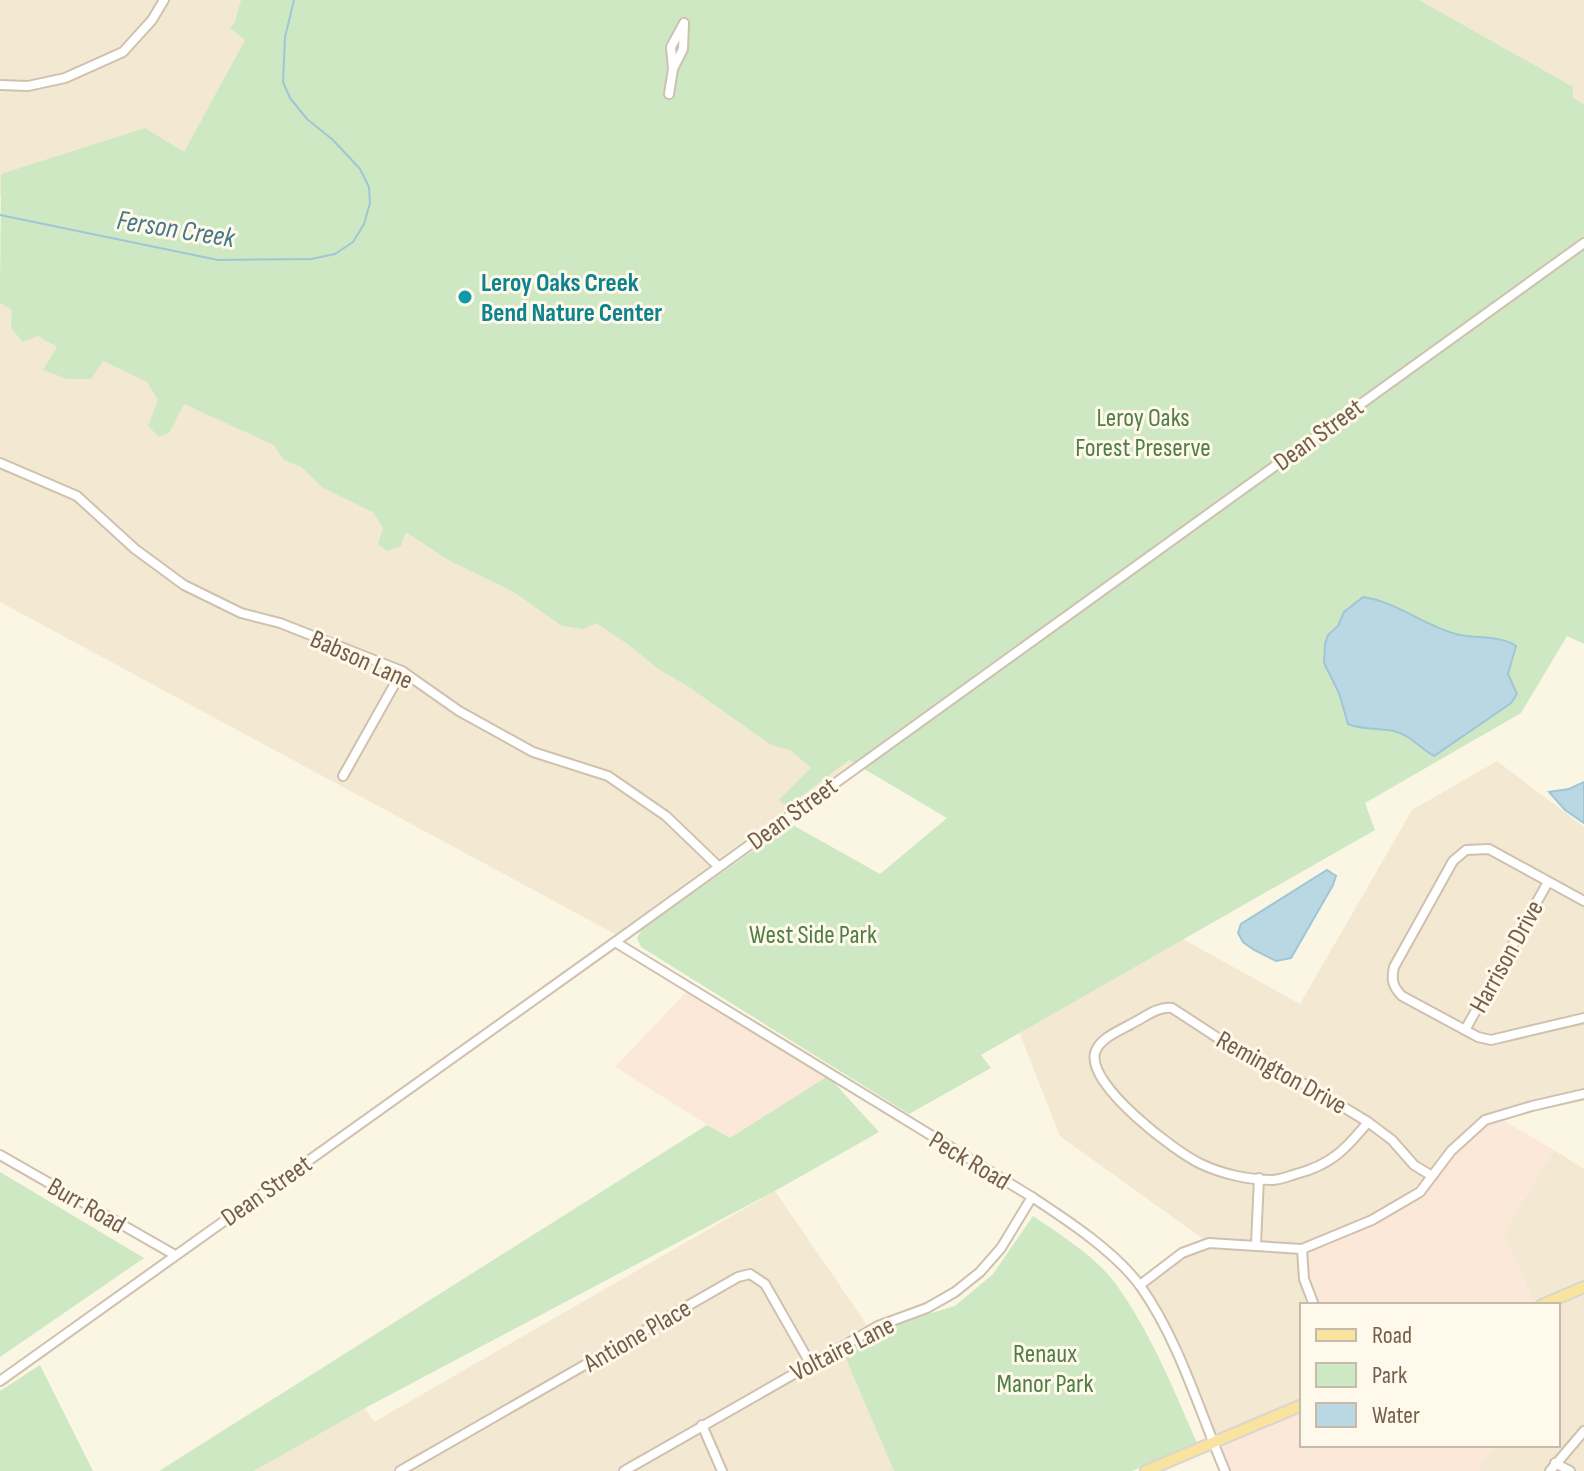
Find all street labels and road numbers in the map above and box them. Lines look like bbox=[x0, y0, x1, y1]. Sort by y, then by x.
street label: Dean Street bbox=[1268, 392, 1370, 478]
street label: Babson Lane bbox=[305, 624, 418, 697]
street label: Dean Street bbox=[742, 771, 844, 857]
street label: Harrison Drive bbox=[1464, 895, 1551, 1018]
street label: Remington Drive bbox=[1211, 1025, 1352, 1122]
street label: Peck Road bbox=[923, 1125, 1015, 1198]
street label: Dean Street bbox=[216, 1149, 318, 1234]
street label: Burr Road bbox=[42, 1172, 131, 1241]
street label: Antione Place bbox=[578, 1293, 697, 1380]
street label: Voltaire Lane bbox=[786, 1310, 900, 1389]

